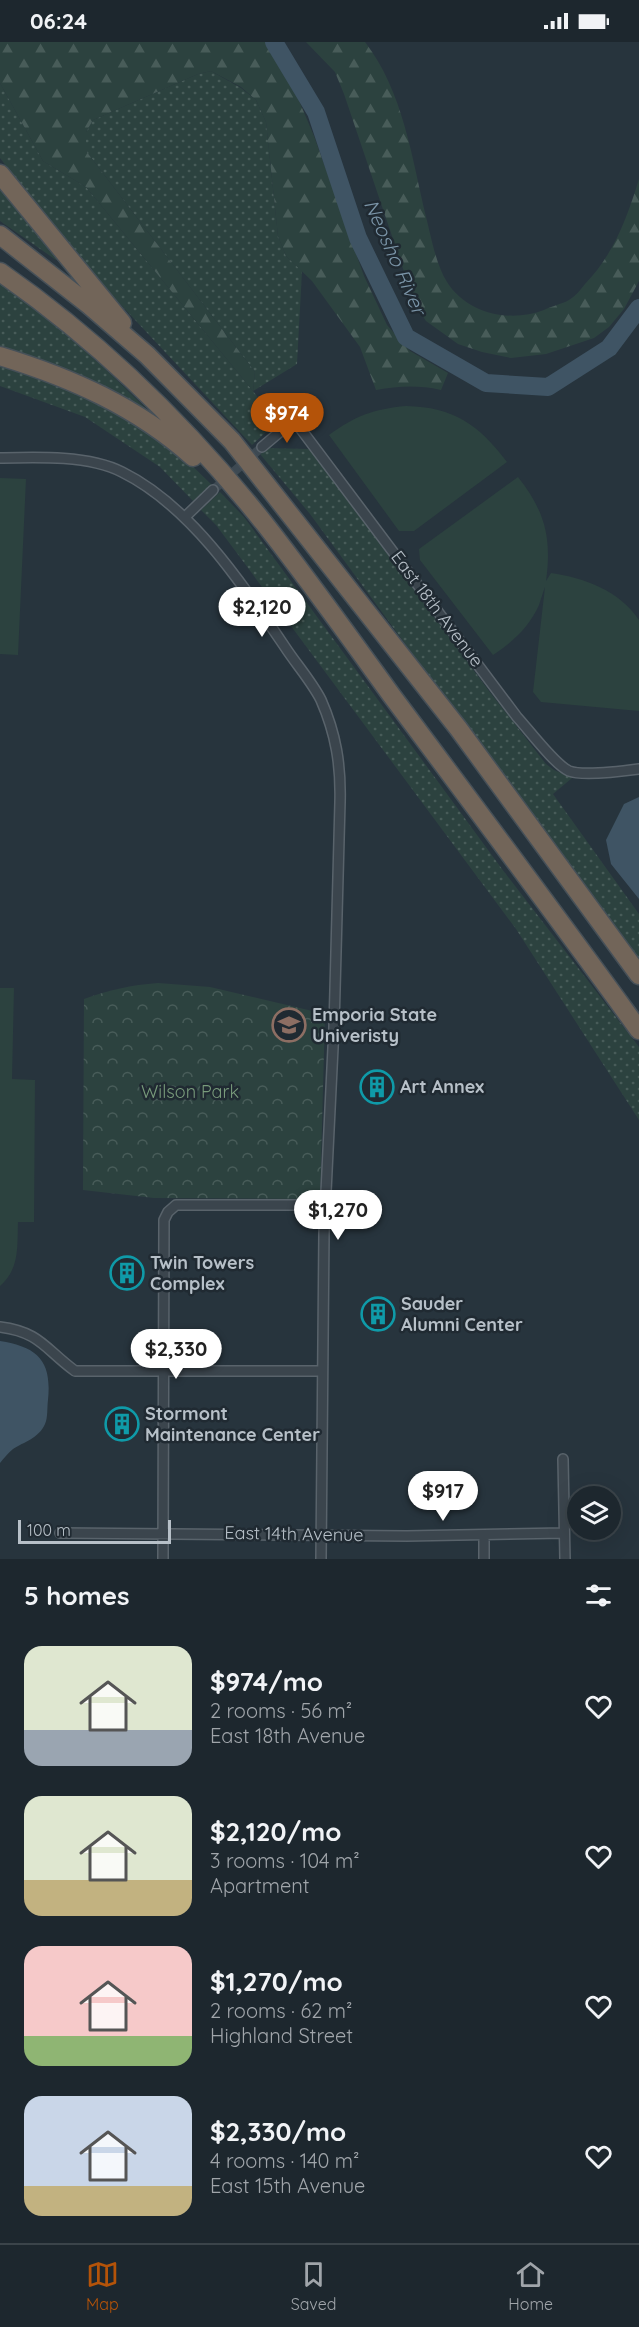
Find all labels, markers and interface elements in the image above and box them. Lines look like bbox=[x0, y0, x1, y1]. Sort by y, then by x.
text: 06:24 bbox=[30, 7, 87, 35]
water label: Neosho River bbox=[359, 195, 433, 320]
pin: $974 bbox=[251, 393, 323, 444]
text: $974 bbox=[265, 400, 309, 425]
street label: East 18th Avenue bbox=[386, 546, 489, 671]
pin: $2,120 bbox=[213, 587, 311, 638]
text: $2,120 bbox=[233, 594, 291, 619]
place label: Emporia State Univeristy bbox=[312, 1003, 437, 1047]
school or university icon: Emporia State Univeristy bbox=[271, 1007, 307, 1043]
building icon: Art Annex bbox=[359, 1069, 395, 1105]
place label: Art Annex bbox=[400, 1075, 484, 1098]
park label: Wilson Park bbox=[141, 1080, 239, 1103]
pin: $1,270 bbox=[289, 1190, 387, 1241]
text: $1,270 bbox=[308, 1197, 368, 1222]
place label: Twin Towers Complex bbox=[150, 1251, 255, 1295]
building icon: Twin Towers Complex bbox=[109, 1255, 145, 1291]
place label: Sauder Alumni Center bbox=[401, 1292, 523, 1336]
building icon: Sauder Alumni Center bbox=[360, 1296, 396, 1332]
pin: $2,330 bbox=[127, 1329, 225, 1380]
text: $2,330 bbox=[145, 1336, 207, 1361]
place label: Stormont Maintenance Center bbox=[145, 1402, 320, 1446]
building icon: Stormont Maintenance Center bbox=[104, 1406, 140, 1442]
pin: $917 bbox=[407, 1471, 479, 1522]
text: $917 bbox=[422, 1478, 464, 1503]
map controls bbox=[567, 1486, 621, 1540]
button: layers bbox=[567, 1486, 621, 1540]
scale bar bbox=[18, 1517, 171, 1544]
text: 100 m bbox=[27, 1520, 71, 1540]
street label: East 14th Avenue bbox=[224, 1521, 364, 1546]
text: 5 homes bbox=[24, 1579, 130, 1612]
icon: filters bbox=[582, 1579, 615, 1612]
text: $974/mo bbox=[210, 1665, 323, 1698]
icon: home bbox=[72, 1670, 144, 1742]
icon: heart bbox=[582, 1690, 615, 1723]
text: 2 rooms · 56 m² bbox=[210, 1698, 352, 1723]
text: East 18th Avenue bbox=[210, 1723, 365, 1748]
text: $2,120/mo bbox=[210, 1815, 341, 1848]
icon: home bbox=[72, 1820, 144, 1892]
icon: heart bbox=[582, 1840, 615, 1873]
text: 3 rooms · 104 m² bbox=[210, 1848, 360, 1873]
text: Apartment bbox=[210, 1873, 310, 1898]
text: $1,270/mo bbox=[210, 1965, 343, 1998]
icon: home bbox=[72, 1970, 144, 2042]
icon: heart bbox=[582, 1990, 615, 2023]
text: 2 rooms · 62 m² bbox=[210, 1998, 352, 2023]
text: Highland Street bbox=[210, 2023, 353, 2048]
text: $2,330/mo bbox=[210, 2115, 346, 2148]
icon: home bbox=[72, 2120, 144, 2192]
icon: heart bbox=[582, 2140, 615, 2173]
text: 4 rooms · 140 m² bbox=[210, 2148, 359, 2173]
text: East 15th Avenue bbox=[210, 2173, 365, 2198]
tab: Map bbox=[86, 2258, 119, 2314]
tab: Saved bbox=[291, 2258, 336, 2314]
tab: Home bbox=[508, 2258, 553, 2314]

